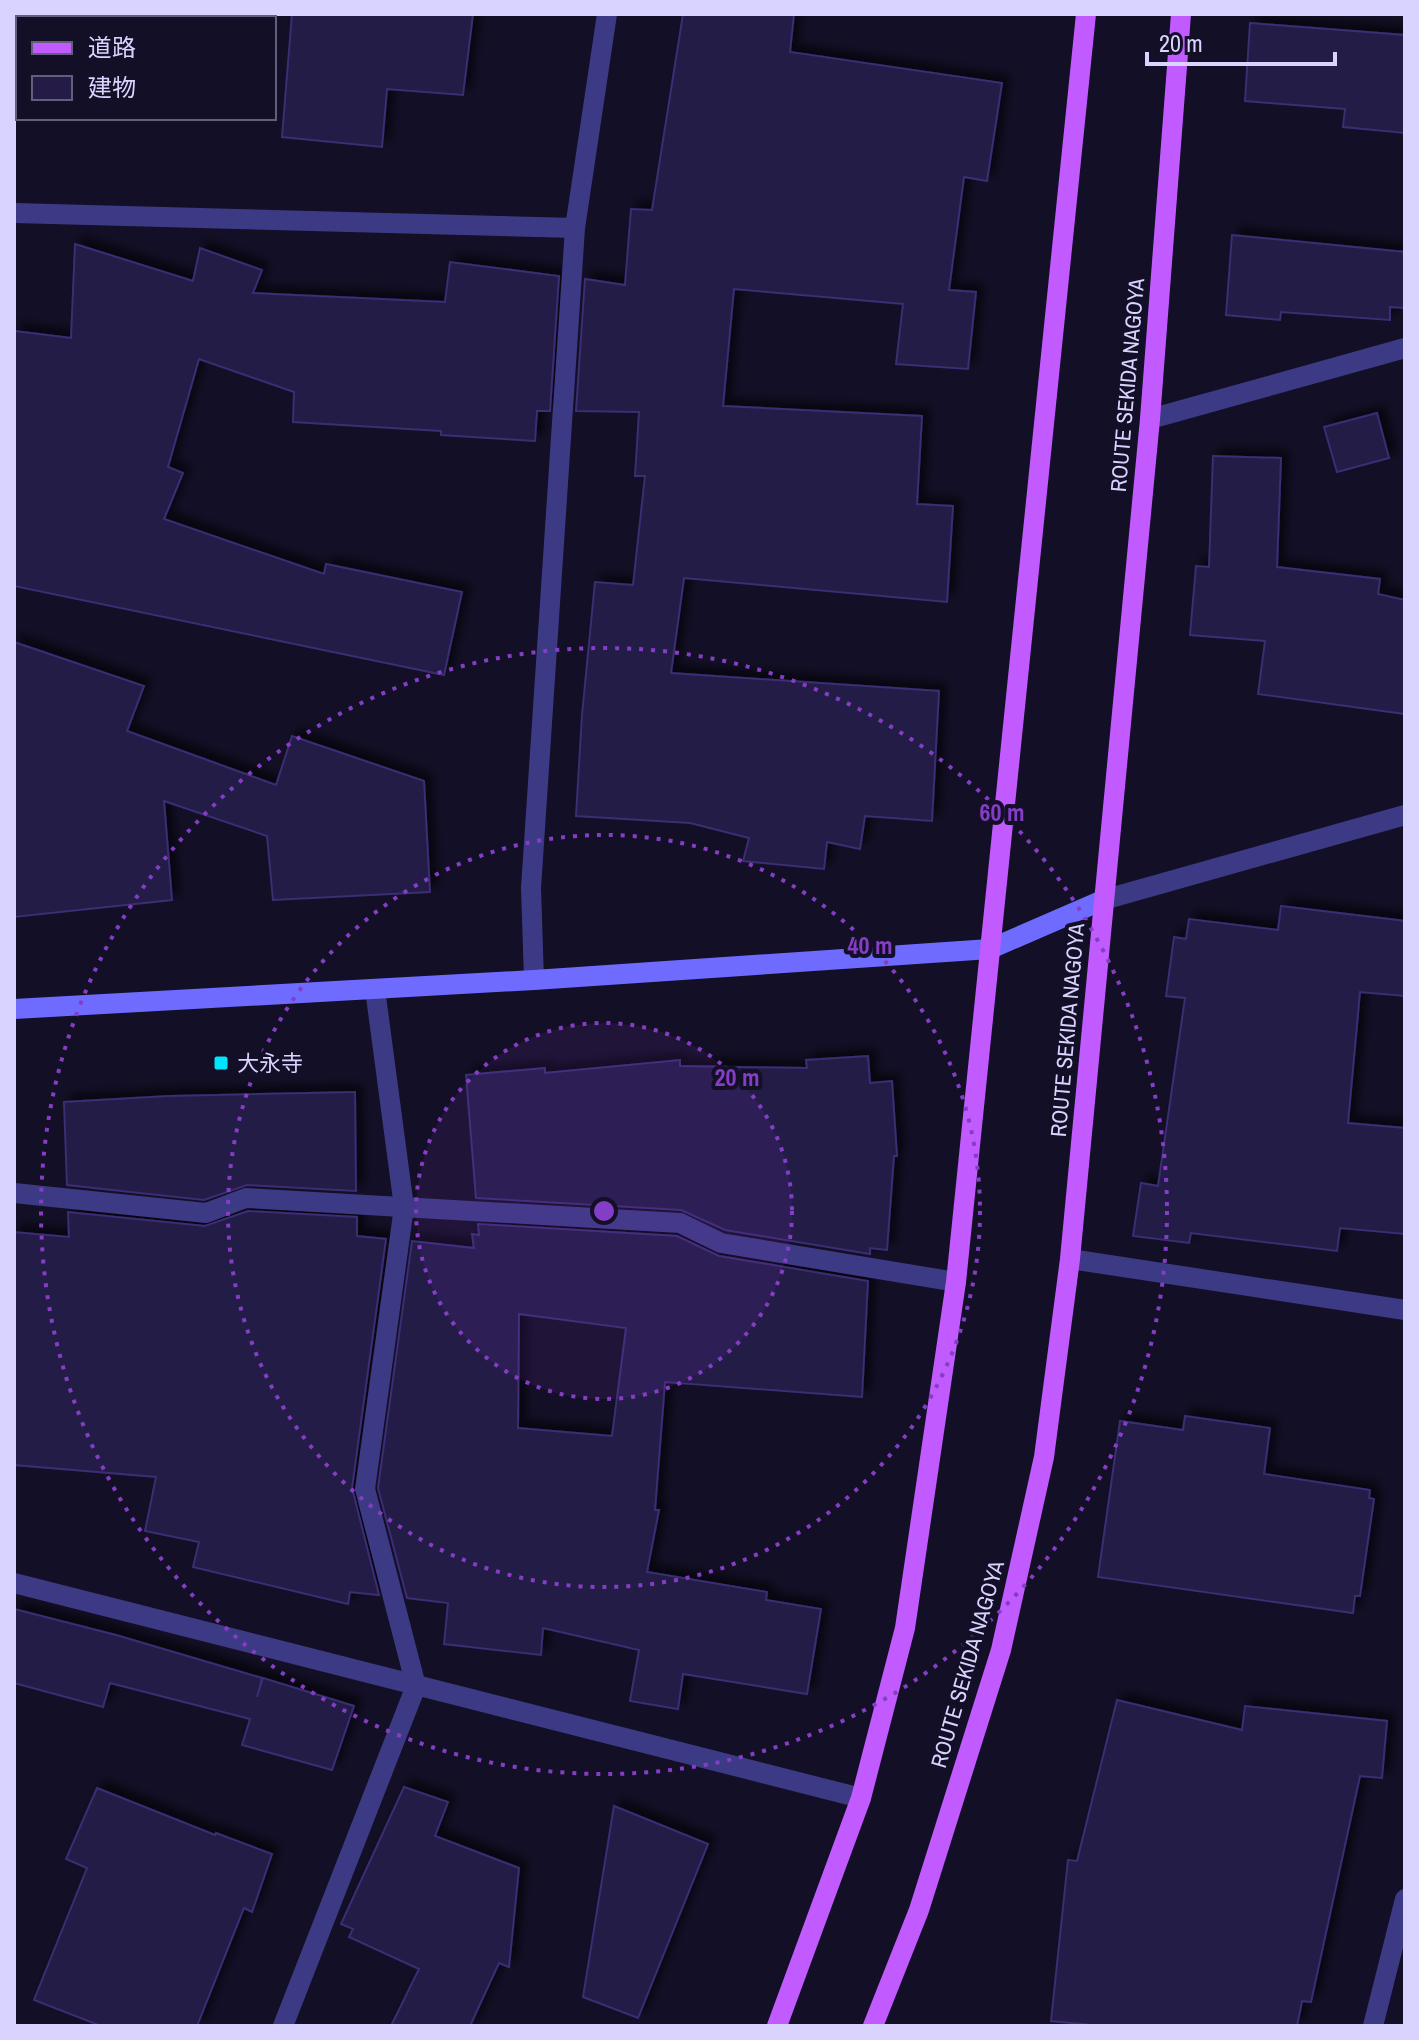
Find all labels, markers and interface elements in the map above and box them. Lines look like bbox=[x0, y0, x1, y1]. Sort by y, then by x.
legend bbox=[16, 16, 276, 120]
scale bar bbox=[1147, 16, 1335, 66]
text: 20 m bbox=[1159, 27, 1203, 59]
text: 道路 bbox=[88, 31, 136, 63]
text: 建物 bbox=[88, 71, 136, 103]
street label: ROUTE SEKIDA NAGOYA bbox=[1103, 276, 1151, 493]
text: 60 m bbox=[980, 796, 1024, 828]
street label: ROUTE SEKIDA NAGOYA bbox=[1043, 921, 1091, 1138]
text: 40 m bbox=[848, 929, 892, 961]
place label: 大永寺 bbox=[237, 1048, 303, 1078]
marker: 大永寺 bbox=[212, 1054, 230, 1072]
text: 20 m bbox=[715, 1061, 759, 1093]
centre of rings bbox=[590, 1197, 618, 1225]
street label: ROUTE SEKIDA NAGOYA bbox=[923, 1556, 1011, 1771]

